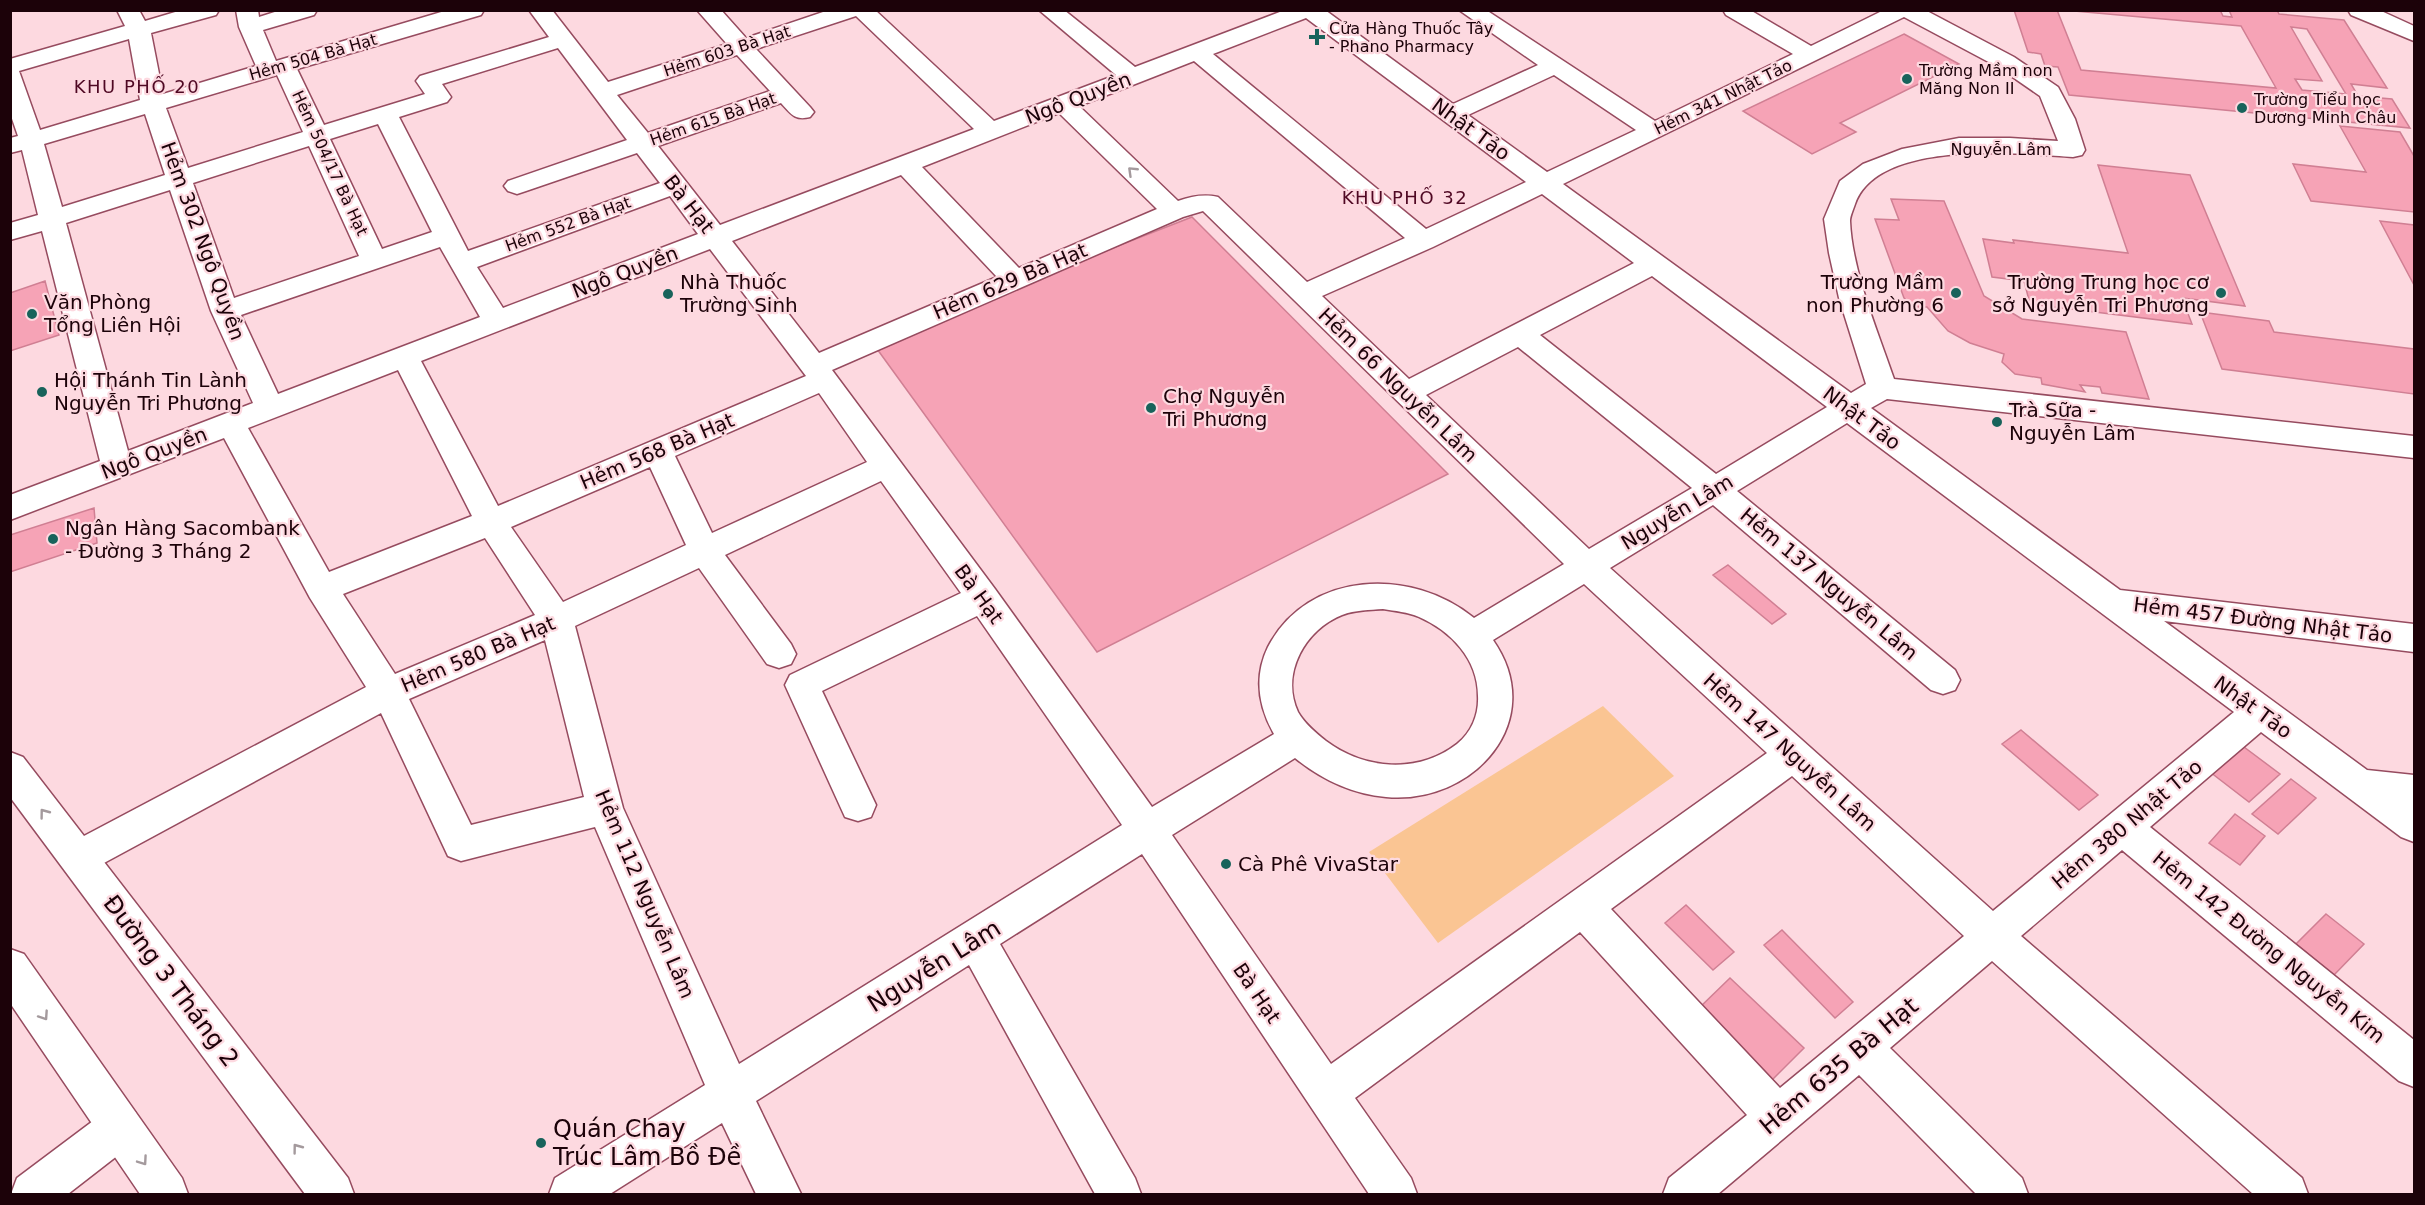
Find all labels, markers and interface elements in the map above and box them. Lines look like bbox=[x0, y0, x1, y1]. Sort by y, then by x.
place label: Cửa Hàng Thuốc Tây - Phano Pharmacy bbox=[1329, 19, 1493, 56]
street label: Hẻm 603 Bà Hạt bbox=[661, 22, 793, 80]
street label: Hẻm 504 Bà Hạt bbox=[247, 30, 379, 84]
marker: Cửa Hàng Thuốc Tây - Phano Pharmacy bbox=[1310, 30, 1324, 44]
street label: Hẻm 341 Nhật Tảo bbox=[1651, 55, 1795, 139]
place label: Trường Mầm non Măng Non II bbox=[1918, 61, 2053, 98]
street label: Ngô Quyền bbox=[1022, 67, 1134, 129]
marker: Trường Mầm non Măng Non II bbox=[1900, 72, 1914, 86]
district label: KHU PHỐ 20 bbox=[74, 74, 200, 97]
street label: Hẻm 504/17 Bà Hạt bbox=[288, 87, 372, 239]
street label: Hẻm 615 Bà Hạt bbox=[647, 89, 779, 149]
place label: Trường Tiểu học Dương Minh Châu bbox=[2253, 90, 2397, 127]
street label: Nhật Tảo bbox=[1427, 93, 1515, 165]
marker: Trường Tiểu học Dương Minh Châu bbox=[2235, 101, 2249, 115]
street label: Hẻm 302 Ngô Quyền bbox=[156, 139, 250, 343]
street label: Nguyễn Lâm bbox=[1950, 140, 2052, 159]
one-way arrow bbox=[1128, 167, 1139, 178]
street label: Bà Hạt bbox=[659, 170, 719, 238]
district label: KHU PHỐ 32 bbox=[1342, 185, 1468, 208]
street label: Hẻm 552 Bà Hạt bbox=[503, 192, 633, 256]
street label: Hẻm 629 Bà Hạt bbox=[929, 238, 1091, 324]
street label: Ngô Quyền bbox=[569, 241, 681, 303]
place label: Nhà Thuốc Trường Sinh bbox=[679, 270, 798, 317]
place label: Trường Mầm non Phường 6 bbox=[1806, 270, 1944, 317]
place label: Trường Trung học cơ sở Nguyễn Tri Phương bbox=[1992, 270, 2210, 317]
marker: Trường Mầm non Phường 6 bbox=[1949, 286, 1963, 300]
marker: Trường Trung học cơ sở Nguyễn Tri Phương bbox=[2214, 286, 2228, 300]
marker: Nhà Thuốc Trường Sinh bbox=[661, 287, 675, 301]
place label: Văn Phòng Tổng Liên Hội bbox=[43, 290, 181, 337]
street label: Hẻm 66 Nguyễn Lâm bbox=[1314, 303, 1482, 467]
marker: Văn Phòng Tổng Liên Hội bbox=[25, 307, 39, 321]
place label: Hội Thánh Tin Lành Nguyễn Tri Phương bbox=[54, 368, 247, 415]
street label: Nhật Tảo bbox=[1819, 381, 1905, 455]
place label: Chợ Nguyễn Tri Phương bbox=[1162, 384, 1285, 431]
marker: Hội Thánh Tin Lành Nguyễn Tri Phương bbox=[35, 385, 49, 399]
place label: Trà Sữa - Nguyễn Lâm bbox=[2008, 398, 2135, 445]
marker: Chợ Nguyễn Tri Phương bbox=[1144, 401, 1158, 415]
street label: Hẻm 568 Bà Hạt bbox=[576, 408, 738, 494]
marker: Trà Sữa - Nguyễn Lâm bbox=[1990, 415, 2004, 429]
street label: Ngô Quyền bbox=[98, 422, 210, 484]
street label: Nguyễn Lâm bbox=[1617, 469, 1737, 555]
street label: Hẻm 137 Nguyễn Lâm bbox=[1735, 503, 1923, 665]
place label: Ngân Hàng Sacombank - Đường 3 Tháng 2 bbox=[65, 516, 300, 563]
marker: Ngân Hàng Sacombank - Đường 3 Tháng 2 bbox=[46, 532, 60, 546]
street label: Bà Hạt bbox=[949, 560, 1009, 628]
street label: Hẻm 457 Đường Nhật Tảo bbox=[2132, 592, 2394, 648]
street label: Hẻm 580 Bà Hạt bbox=[397, 611, 559, 697]
street label: Hẻm 147 Nguyễn Lâm bbox=[1699, 668, 1881, 836]
street label: Nhật Tảo bbox=[2209, 671, 2297, 743]
street label: Hẻm 380 Nhật Tảo bbox=[2047, 754, 2207, 894]
street label: Hẻm 112 Nguyễn Lâm bbox=[590, 786, 700, 1002]
one-way arrow bbox=[40, 809, 51, 820]
street label: Hẻm 142 Đường Nguyễn Kim bbox=[2148, 846, 2390, 1048]
place label: Cà Phê VivaStar bbox=[1238, 852, 1399, 876]
marker: Cà Phê VivaStar bbox=[1219, 857, 1233, 871]
street label: Đường 3 Tháng 2 bbox=[97, 890, 245, 1072]
street label: Nguyễn Lâm bbox=[862, 913, 1006, 1018]
street label: Bà Hạt bbox=[1228, 958, 1286, 1028]
street label: Hẻm 635 Bà Hạt bbox=[1754, 992, 1924, 1140]
one-way arrow bbox=[37, 1010, 48, 1021]
place label: Quán Chay Trúc Lâm Bồ Đề bbox=[552, 1115, 741, 1171]
marker: Quán Chay Trúc Lâm Bồ Đề bbox=[534, 1136, 548, 1150]
one-way arrow bbox=[293, 1143, 304, 1154]
one-way arrow bbox=[136, 1154, 147, 1165]

